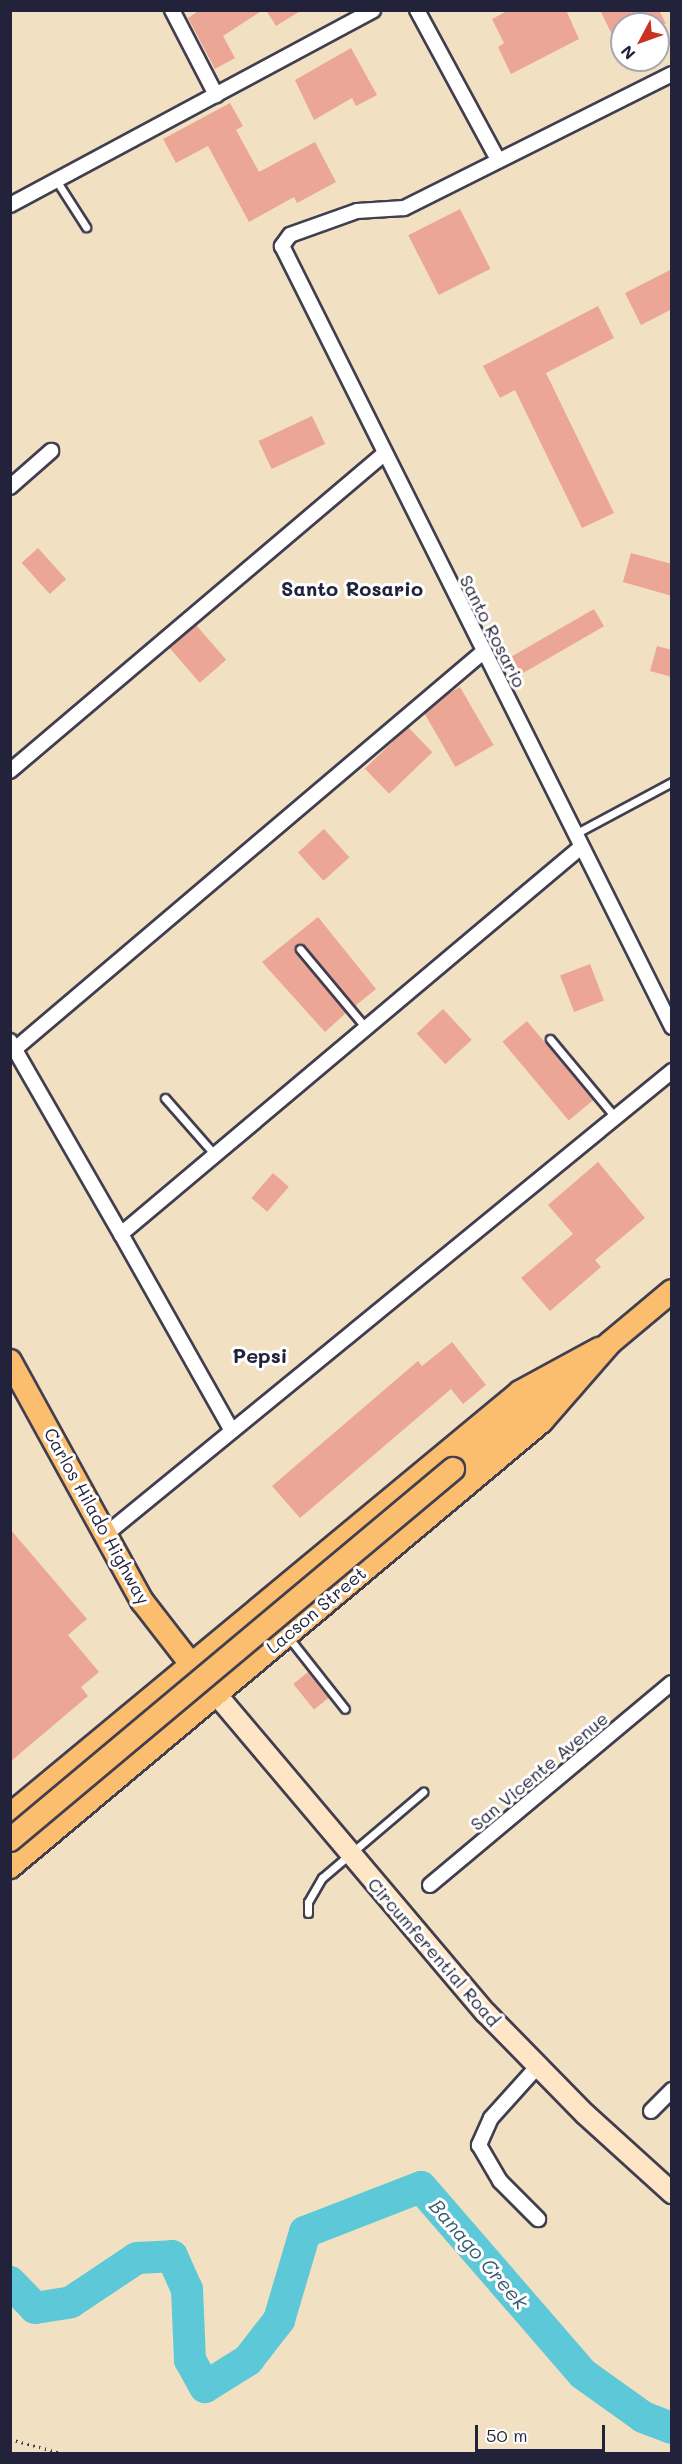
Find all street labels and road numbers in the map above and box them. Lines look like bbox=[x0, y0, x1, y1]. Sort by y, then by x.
street label: Santo Rosario bbox=[455, 571, 531, 691]
street label: Carlos Hilado Highway bbox=[40, 1424, 154, 1608]
street label: Lacson Street bbox=[262, 1562, 370, 1658]
street label: San Vicente Avenue bbox=[466, 1707, 612, 1835]
street label: Circumferential Road bbox=[363, 1873, 505, 2031]

